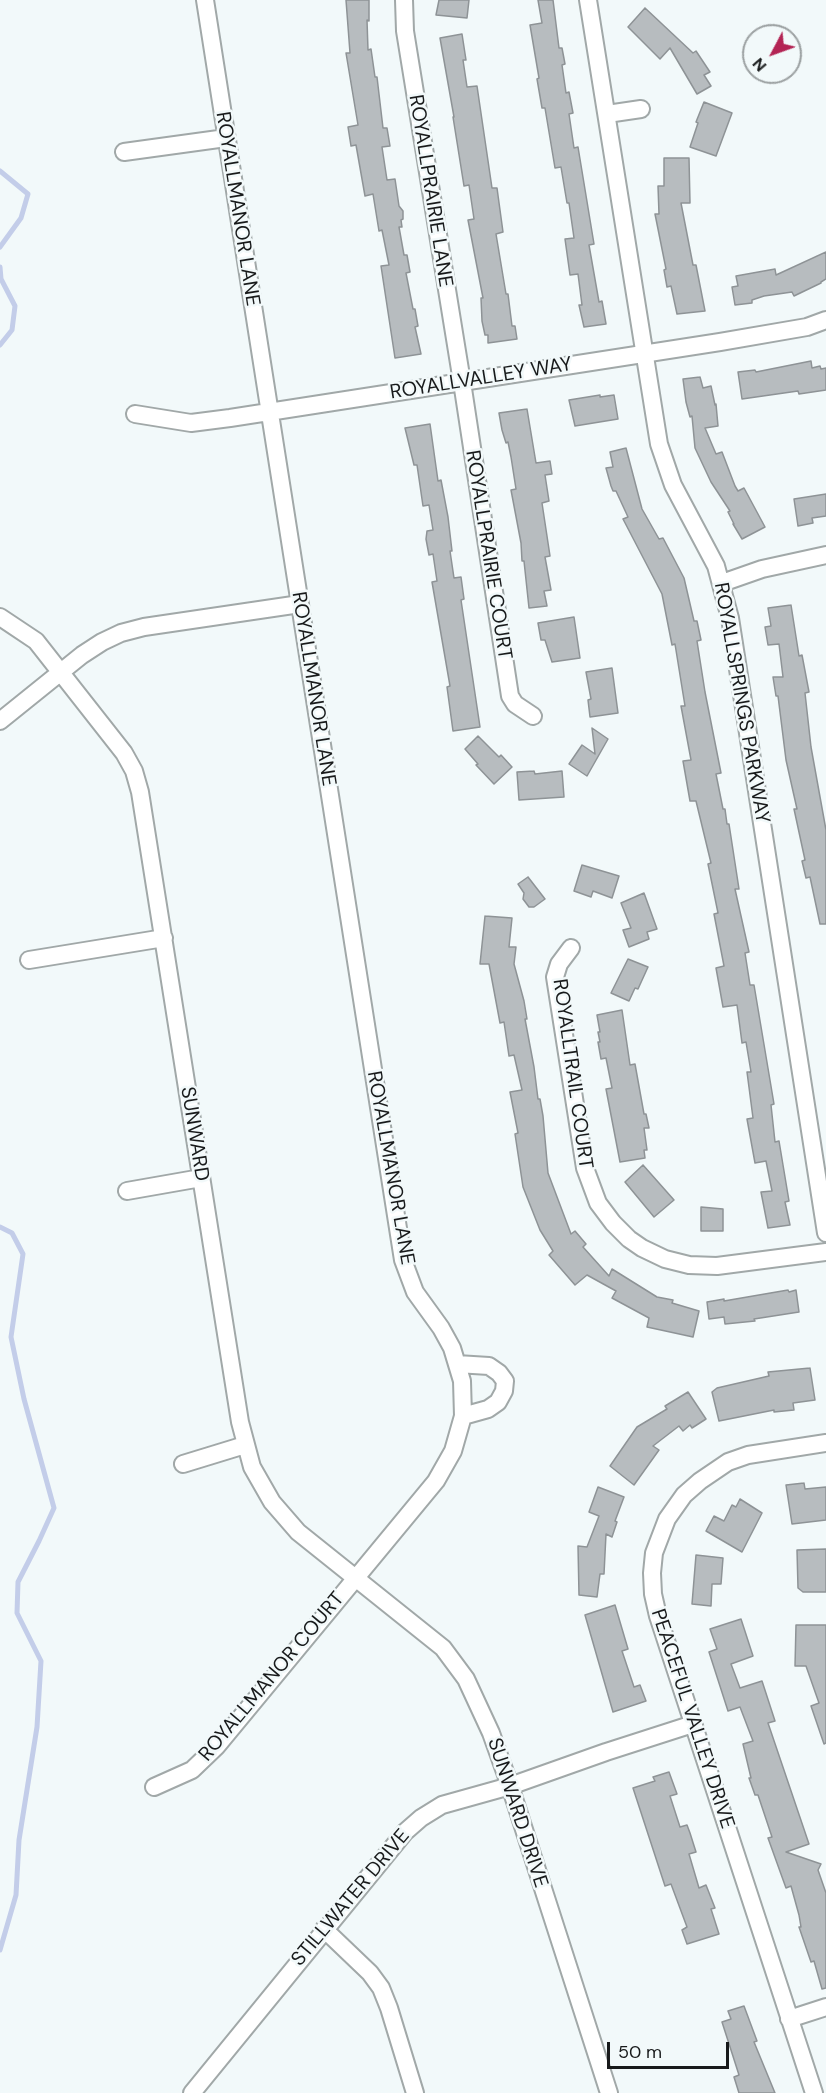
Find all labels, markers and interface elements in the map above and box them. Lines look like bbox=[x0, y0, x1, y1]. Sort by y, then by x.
north arrow bbox=[742, 24, 802, 84]
text: N bbox=[748, 54, 771, 76]
street label: ROYALLPRAIRIE LANE bbox=[403, 93, 457, 289]
street label: ROYALLMANOR LANE bbox=[210, 110, 264, 308]
street label: ROYALLVALLEY WAY bbox=[388, 353, 574, 405]
street label: ROYALLPRAIRIE COURT bbox=[460, 449, 516, 661]
street label: ROYALLSPRINGS PARKWAY bbox=[708, 581, 774, 825]
street label: ROYALLMANOR LANE bbox=[286, 590, 340, 788]
street label: ROYALLTRAIL COURT bbox=[547, 977, 597, 1171]
street label: ROYALLMANOR LANE bbox=[361, 1069, 419, 1267]
street label: SUNWARD bbox=[175, 1085, 213, 1183]
street label: ROYALLMANOR COURT bbox=[194, 1588, 350, 1766]
street label: PEACEFUL VALLEY DRIVE bbox=[645, 1606, 739, 1832]
street label: SUNWARD DRIVE bbox=[482, 1735, 552, 1891]
street label: STILLWATER DRIVE bbox=[287, 1825, 415, 1971]
scale bar bbox=[610, 2030, 732, 2068]
text: 50 m bbox=[618, 2040, 662, 2064]

